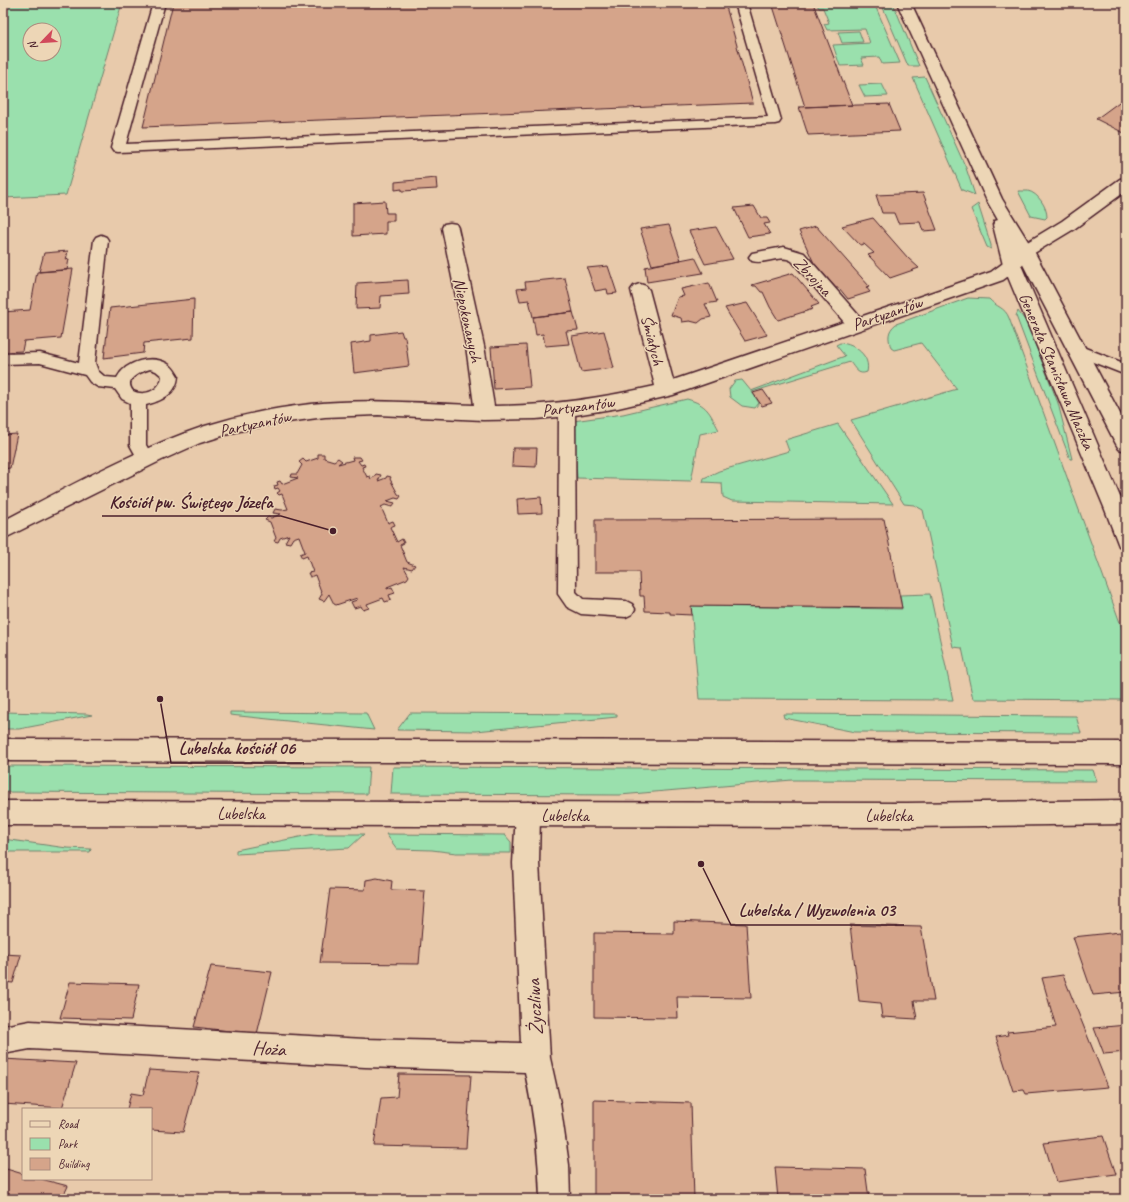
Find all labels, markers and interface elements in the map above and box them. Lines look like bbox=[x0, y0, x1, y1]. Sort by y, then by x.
north arrow bbox=[22, 22, 62, 62]
text: N bbox=[24, 38, 41, 52]
street label: Zbrojna bbox=[789, 252, 837, 301]
street label: Niepokonanych bbox=[448, 276, 487, 365]
street label: Generała Stanisława Maczka bbox=[1014, 290, 1100, 454]
street label: Partyzantów bbox=[850, 291, 926, 335]
street label: Śmiałych bbox=[636, 313, 670, 368]
street label: Partyzantów bbox=[541, 392, 616, 421]
street label: Partyzantów bbox=[218, 405, 294, 441]
callout: Kościół pw. Świętego Józefa bbox=[102, 486, 281, 516]
text: Kościół pw. Świętego Józefa bbox=[109, 491, 274, 513]
callout: Lubelska kościół 06 bbox=[171, 733, 304, 763]
text: Lubelska kościół 06 bbox=[179, 737, 297, 759]
street label: Lubelska bbox=[217, 803, 267, 824]
street label: Lubelska bbox=[541, 805, 591, 826]
street label: Lubelska bbox=[865, 805, 915, 826]
callout: Lubelska / Wyzwolenia 03 bbox=[731, 895, 904, 925]
text: Lubelska / Wyzwolenia 03 bbox=[739, 899, 897, 921]
street label: Życzliwa bbox=[520, 976, 548, 1036]
street label: Hoża bbox=[252, 1035, 288, 1062]
legend bbox=[22, 1108, 152, 1180]
text: Road bbox=[58, 1116, 80, 1132]
text: Park bbox=[58, 1136, 79, 1152]
text: Building bbox=[58, 1156, 90, 1172]

